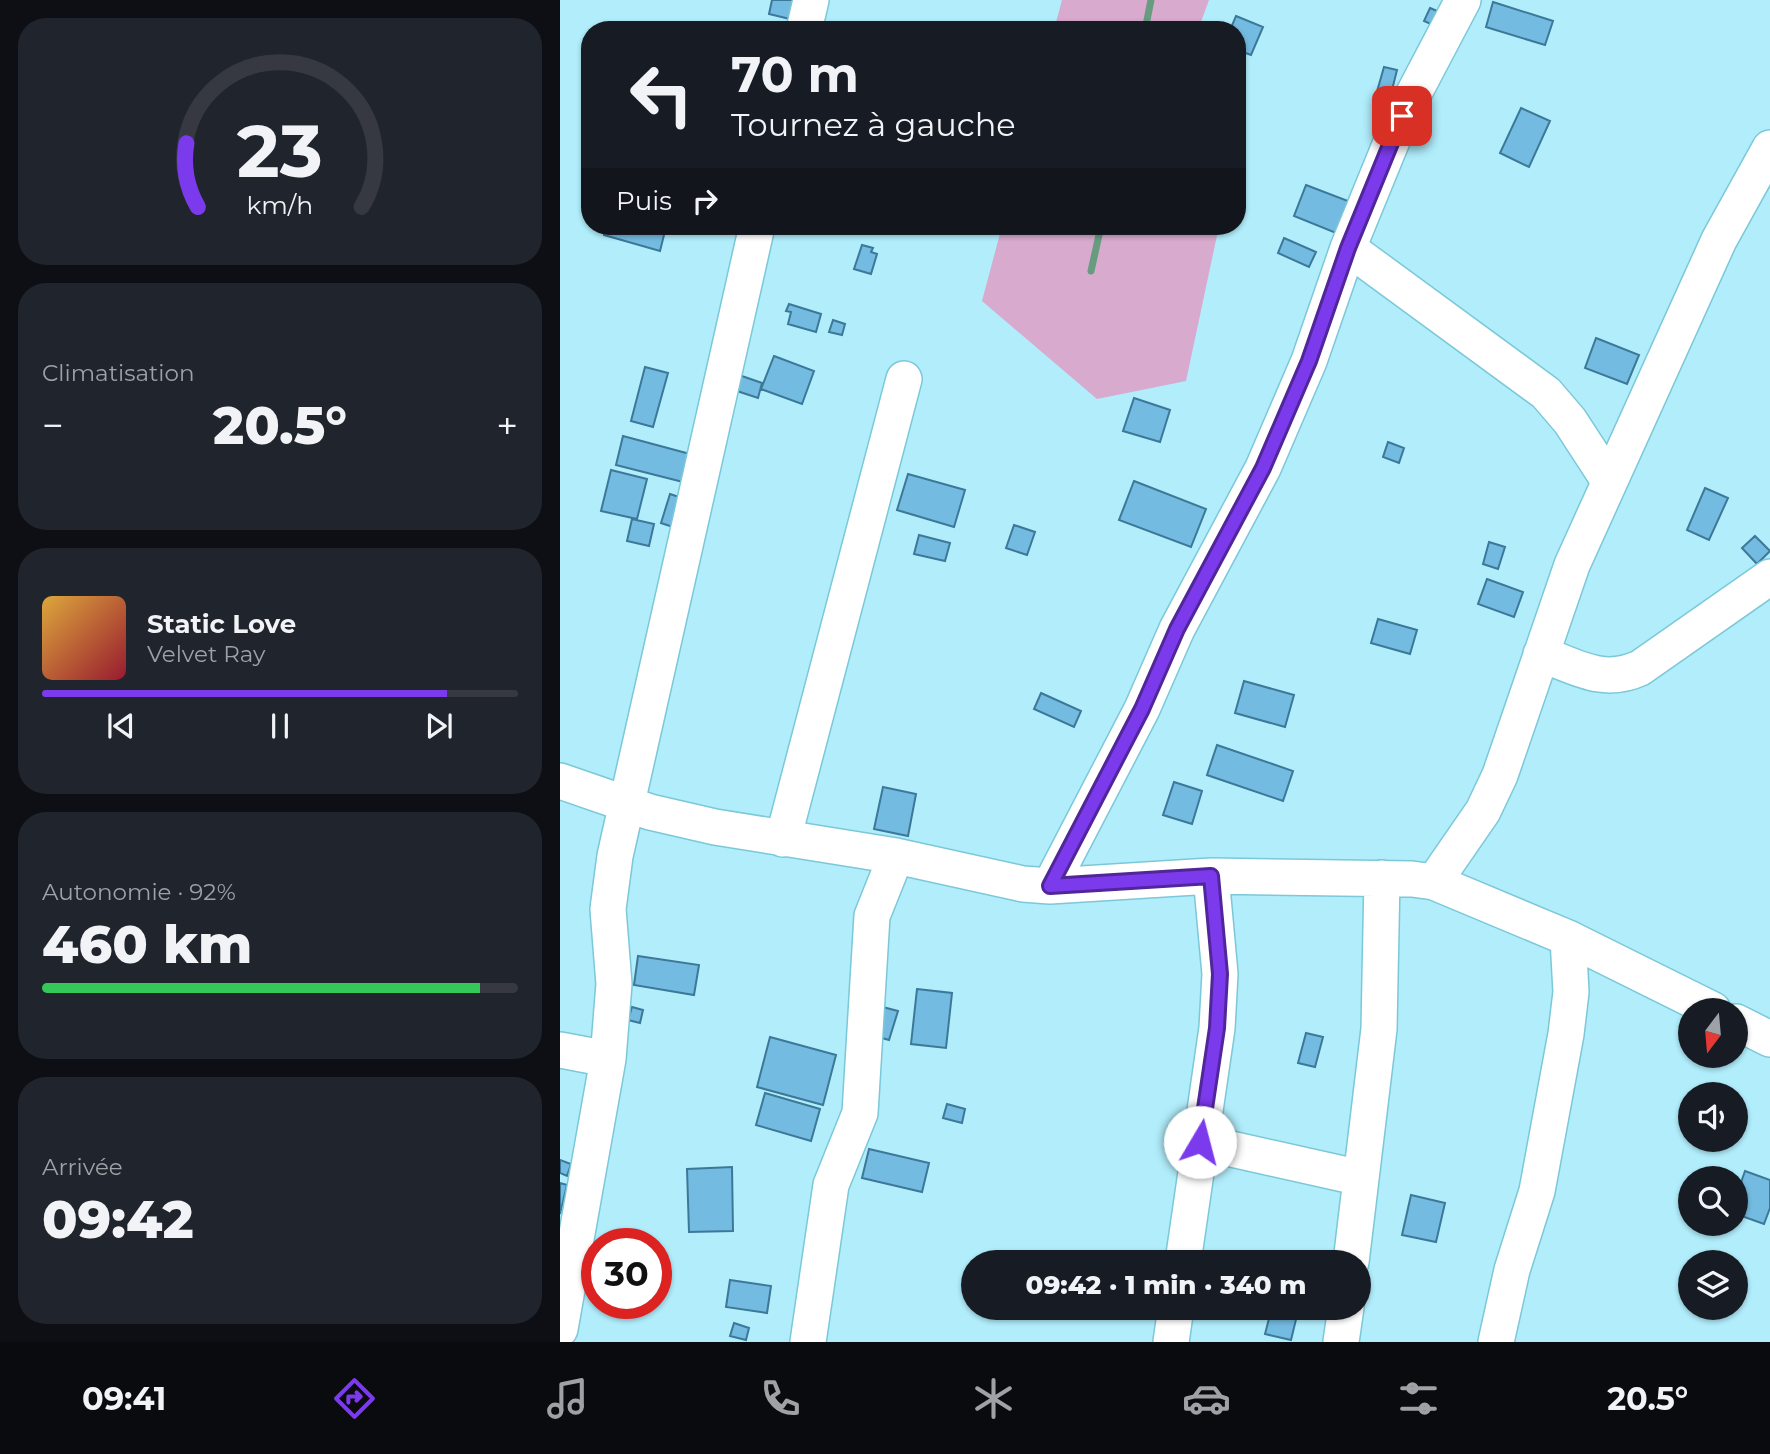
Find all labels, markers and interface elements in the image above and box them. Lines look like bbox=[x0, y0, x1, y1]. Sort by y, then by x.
text: 70 m bbox=[731, 45, 859, 104]
icon: left bbox=[616, 49, 707, 140]
pin bbox=[1372, 86, 1432, 146]
icon: arrive bbox=[1383, 97, 1421, 135]
text: Tournez à gauche bbox=[731, 105, 1016, 144]
text: 23 bbox=[237, 108, 323, 196]
icon: right bbox=[686, 182, 724, 220]
text: Puis bbox=[616, 185, 672, 217]
text: km/h bbox=[247, 190, 313, 220]
text: Climatisation bbox=[42, 359, 194, 387]
text: 20.5° bbox=[213, 394, 347, 457]
text: − bbox=[42, 402, 64, 449]
text: + bbox=[496, 402, 518, 449]
text: Static Love bbox=[147, 608, 296, 640]
text: Velvet Ray bbox=[147, 640, 265, 668]
icon: previous bbox=[102, 707, 140, 745]
icon: pause bbox=[261, 707, 299, 745]
icon: next bbox=[420, 707, 458, 745]
text: Autonomie · 92% bbox=[42, 878, 236, 906]
text: 460 km bbox=[42, 913, 252, 976]
north arrow bbox=[1678, 998, 1748, 1068]
map controls bbox=[1678, 998, 1748, 1320]
button: sound bbox=[1678, 1082, 1748, 1152]
position arrow bbox=[1163, 1105, 1237, 1179]
text: Arrivée bbox=[42, 1153, 123, 1181]
button: search bbox=[1678, 1166, 1748, 1236]
text: 09:42 bbox=[42, 1188, 194, 1251]
speed limit sign: 30 bbox=[581, 1228, 672, 1319]
button: layers bbox=[1678, 1250, 1748, 1320]
text: 09:42 · 1 min · 340 m bbox=[1026, 1269, 1306, 1301]
icon: directions bbox=[330, 1374, 379, 1423]
icon: music bbox=[543, 1374, 592, 1423]
icon: phone bbox=[756, 1374, 805, 1423]
icon: climate bbox=[969, 1374, 1018, 1423]
icon: car bbox=[1182, 1374, 1231, 1423]
icon: filters bbox=[1394, 1374, 1443, 1423]
text: 09:41 bbox=[82, 1379, 166, 1418]
text: 20.5° bbox=[1607, 1379, 1688, 1418]

